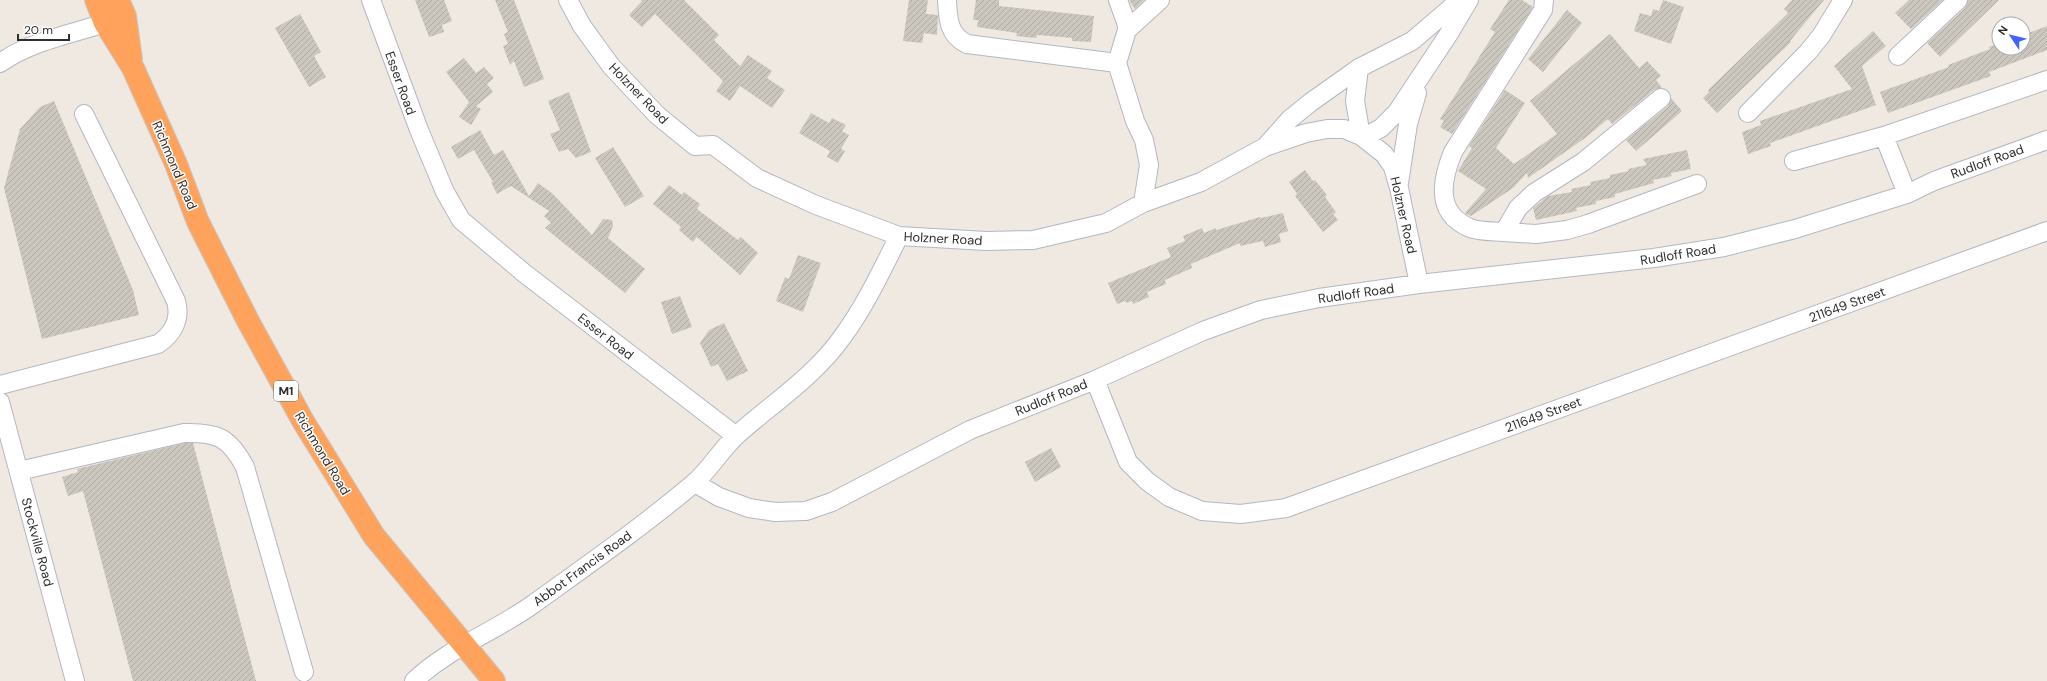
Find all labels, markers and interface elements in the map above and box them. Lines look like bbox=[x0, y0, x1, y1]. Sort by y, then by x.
scale bar bbox=[18, 16, 69, 42]
north arrow bbox=[1991, 16, 2031, 56]
text: 20 m bbox=[24, 22, 53, 38]
text: N bbox=[1995, 23, 2011, 38]
street label: Esser Road bbox=[381, 49, 420, 117]
street label: Holzner Road bbox=[605, 59, 672, 128]
street label: Richmond Road bbox=[148, 118, 201, 212]
street label: Rudloff Road bbox=[1948, 140, 2026, 183]
street label: Holzner Road bbox=[1386, 175, 1421, 255]
street label: Holzner Road bbox=[903, 228, 983, 249]
street label: Rudloff Road bbox=[1639, 240, 1717, 269]
street label: Rudloff Road bbox=[1317, 280, 1395, 307]
street label: 211649 Street bbox=[1807, 283, 1888, 326]
street label: Esser Road bbox=[574, 309, 637, 364]
street label: Rudloff Road bbox=[1013, 375, 1090, 420]
road number: M1 bbox=[274, 381, 298, 401]
street label: 211649 Street bbox=[1503, 393, 1584, 436]
street label: Richmond Road bbox=[291, 408, 354, 498]
street label: Stockville Road bbox=[18, 496, 58, 588]
street label: Abbot Francis Road bbox=[530, 527, 635, 610]

